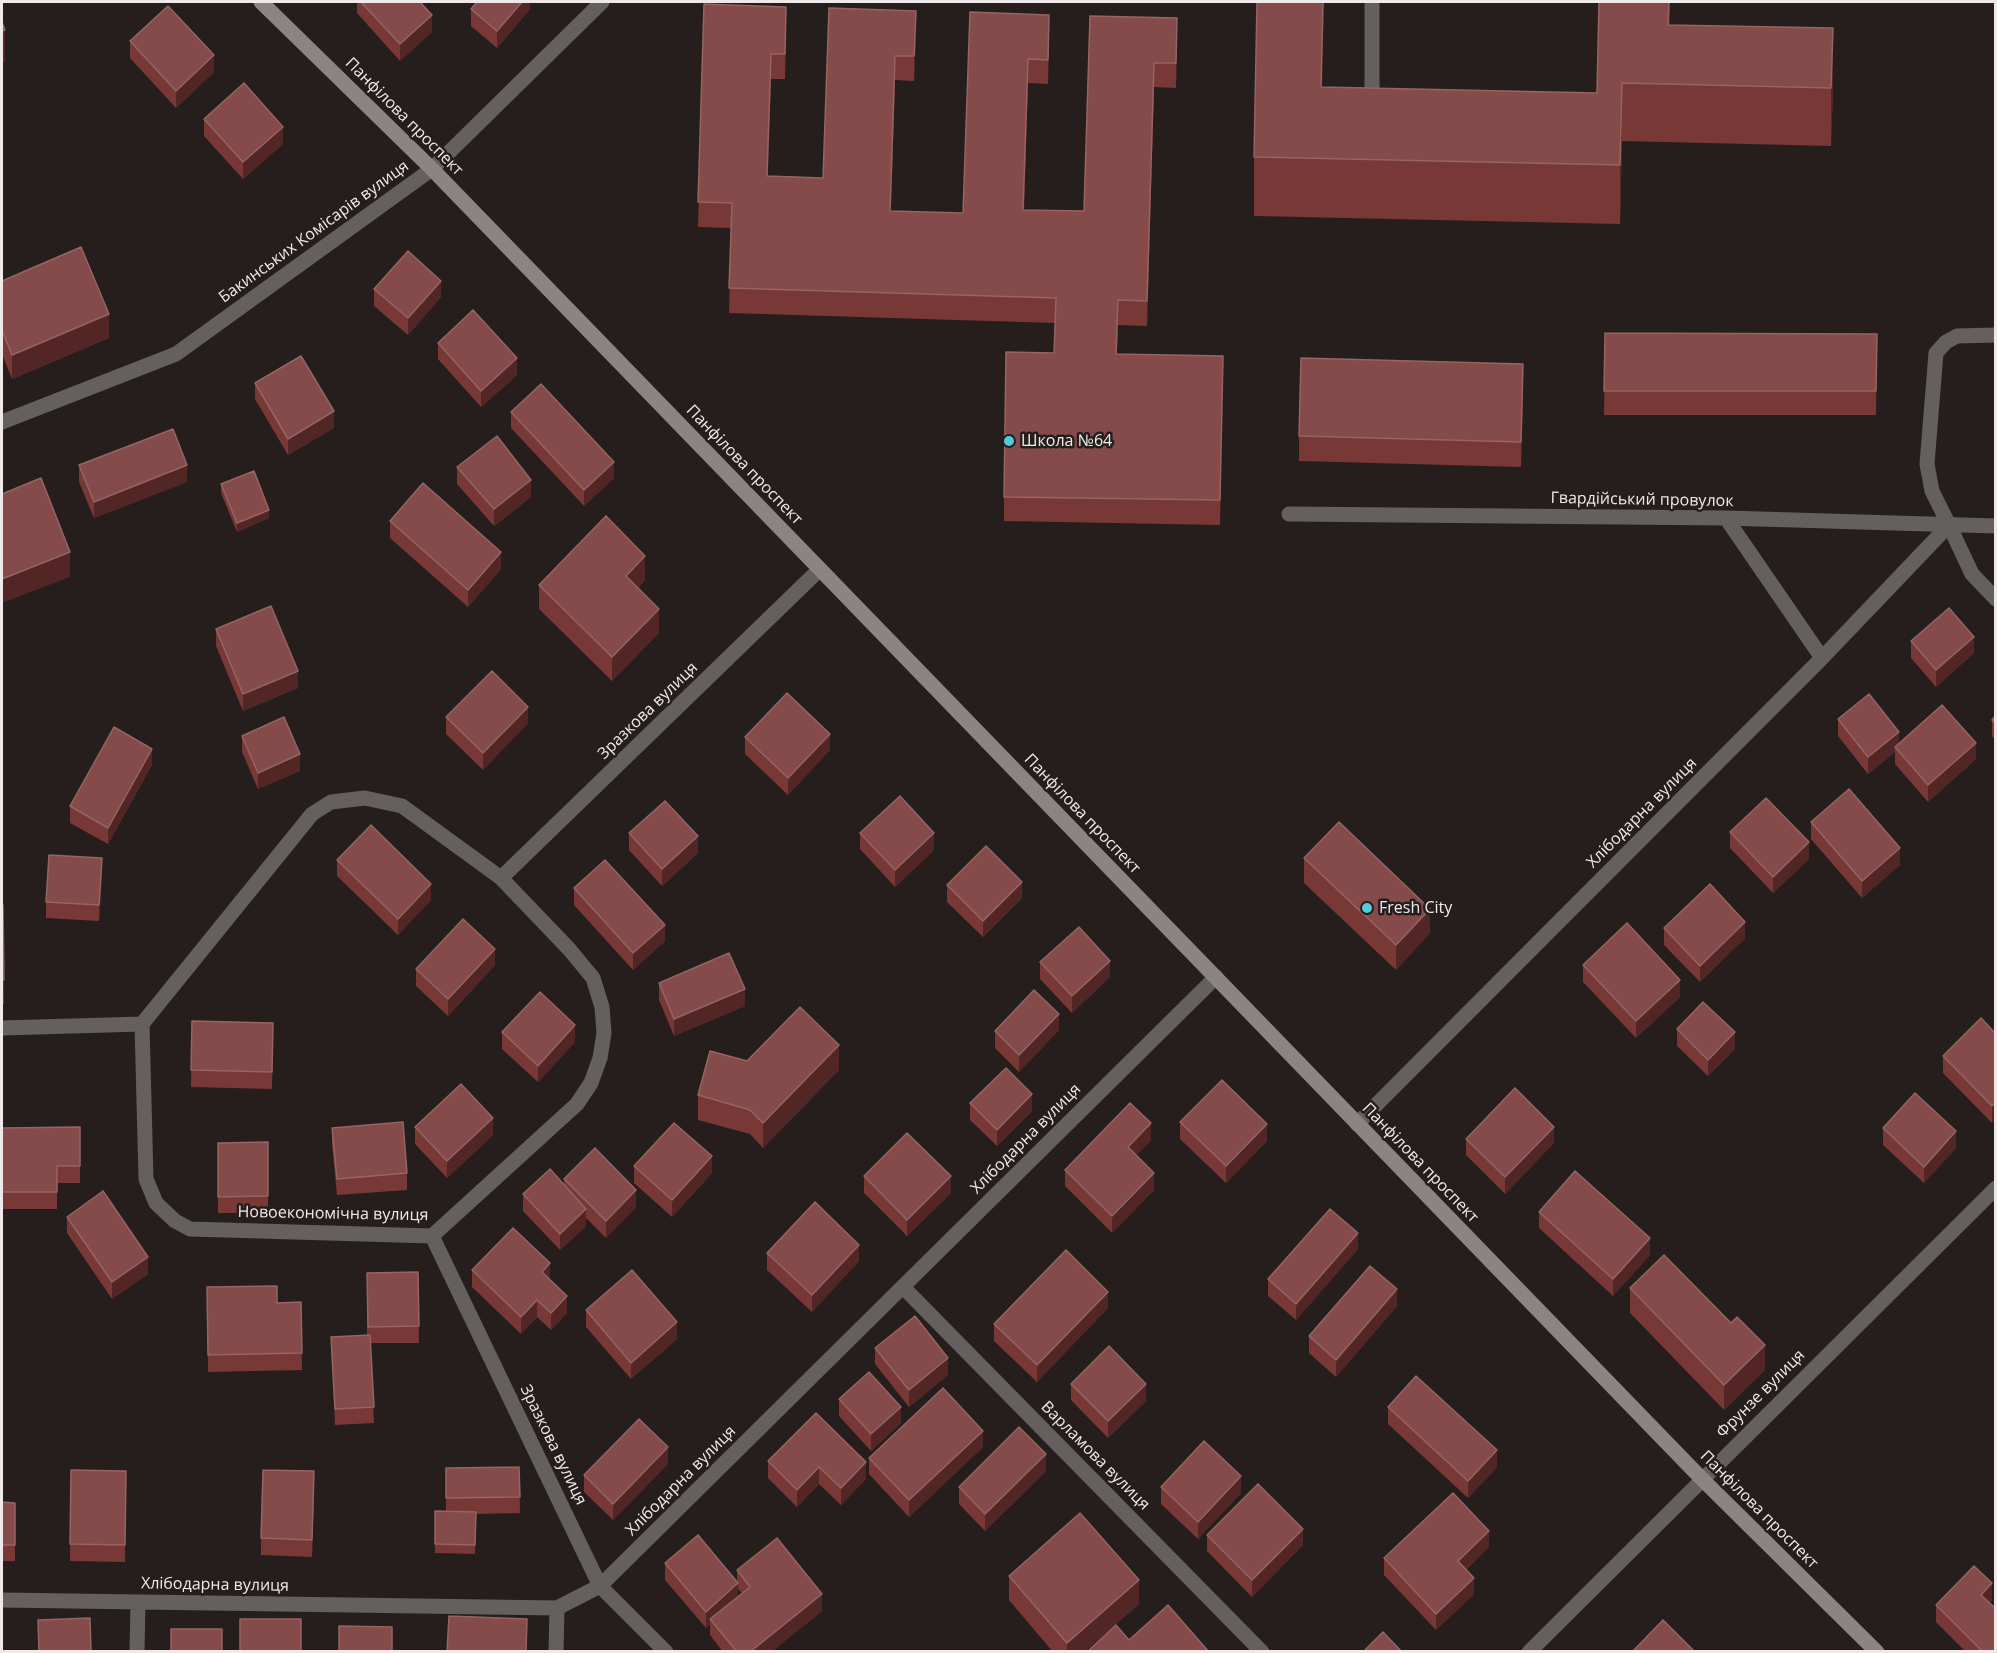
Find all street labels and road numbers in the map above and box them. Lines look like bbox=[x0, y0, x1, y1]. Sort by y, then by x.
street label: Панфілова проспект bbox=[341, 54, 467, 180]
street label: Бакинських Комісарів вулиця bbox=[215, 157, 413, 307]
street label: Панфілова проспект bbox=[682, 401, 806, 529]
street label: Гвардійський провулок bbox=[1550, 489, 1734, 511]
street label: Зразкова вулиця bbox=[594, 658, 702, 764]
street label: Панфілова проспект bbox=[1020, 750, 1144, 878]
street label: Хлібодарна вулиця bbox=[1583, 754, 1701, 872]
street label: Хлібодарна вулиця bbox=[967, 1080, 1085, 1198]
street label: Панфілова проспект bbox=[1358, 1099, 1482, 1227]
street label: Новоекономічна вулиця bbox=[237, 1203, 429, 1225]
street label: Фрунзе вулиця bbox=[1713, 1346, 1809, 1442]
street label: Зразкова вулиця bbox=[516, 1382, 590, 1508]
street label: Варламова вулиця bbox=[1037, 1398, 1153, 1514]
street label: Хлібодарна вулиця bbox=[622, 1422, 740, 1540]
street label: Панфілова проспект bbox=[1696, 1447, 1822, 1573]
street label: Хлібодарна вулиця bbox=[141, 1574, 289, 1596]

